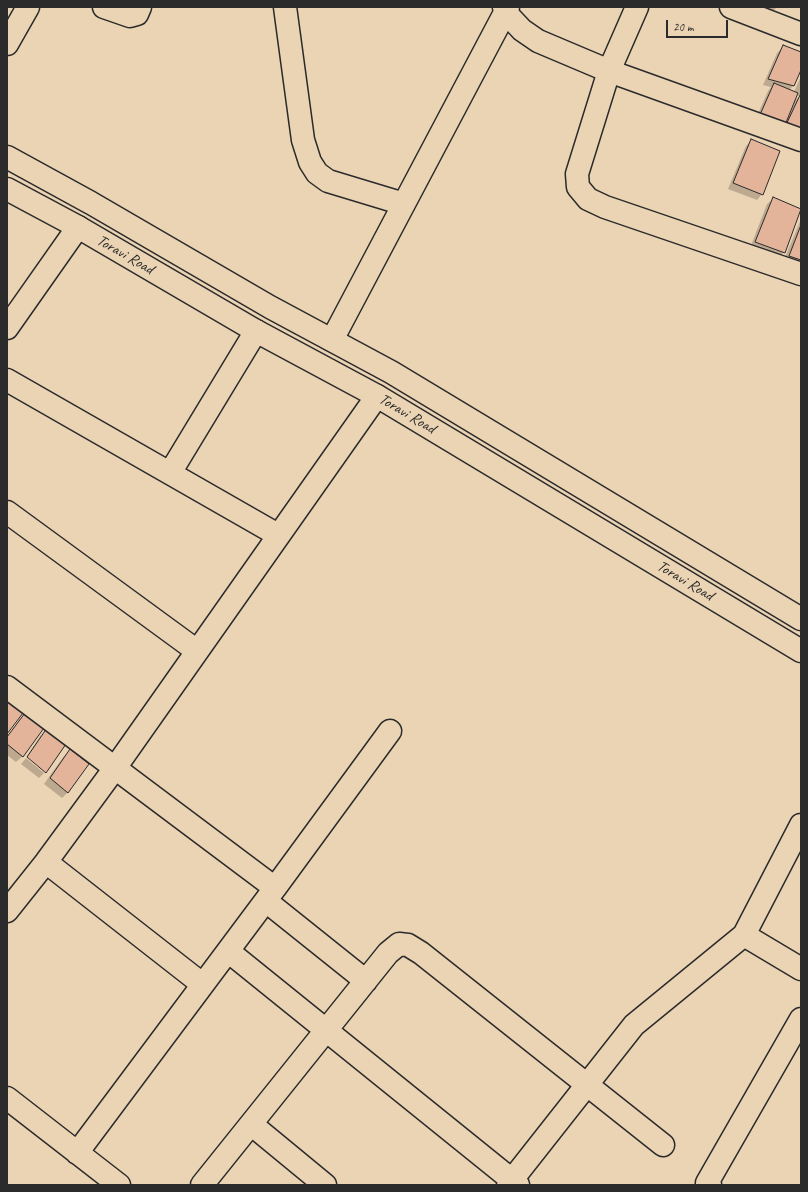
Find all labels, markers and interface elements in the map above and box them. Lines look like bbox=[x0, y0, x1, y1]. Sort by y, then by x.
scale bar bbox=[668, 12, 730, 38]
text: 20 m bbox=[673, 19, 693, 35]
street label: Toravi Road bbox=[93, 231, 157, 279]
street label: Toravi Road bbox=[375, 390, 439, 438]
street label: Toravi Road bbox=[653, 557, 717, 605]

